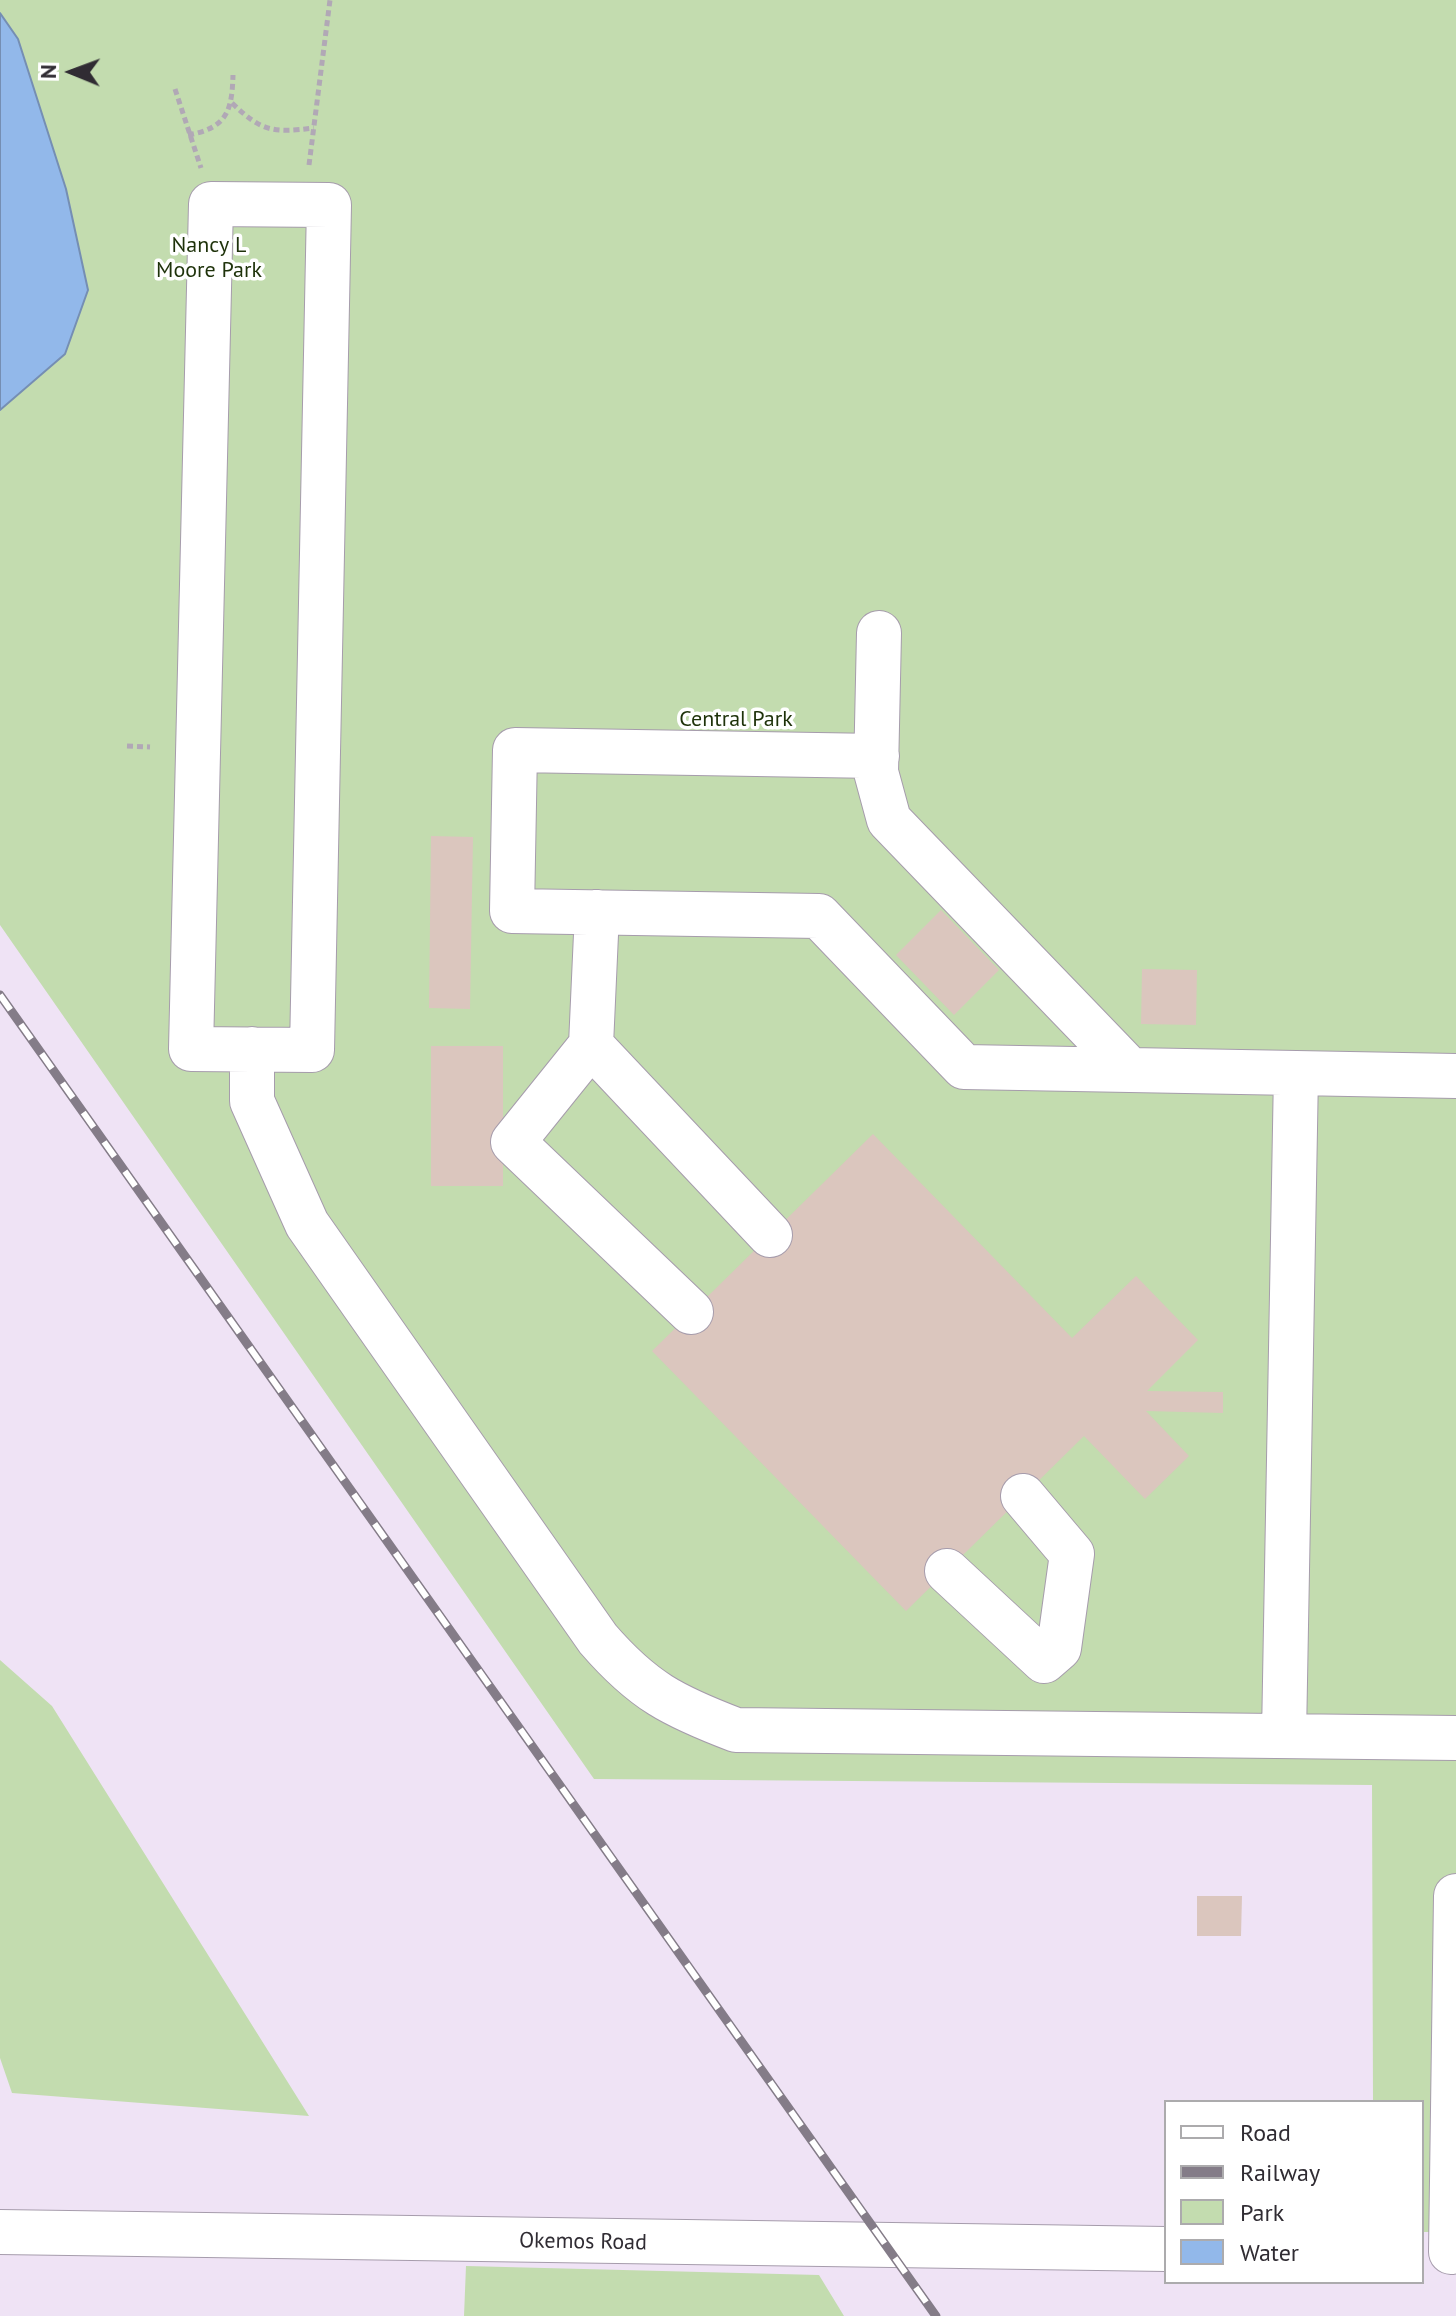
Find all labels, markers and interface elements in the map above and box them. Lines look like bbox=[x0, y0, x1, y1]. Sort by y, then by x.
north arrow bbox=[32, 32, 112, 112]
text: N bbox=[34, 64, 62, 79]
park label: Nancy L Moore Park bbox=[156, 233, 262, 284]
park label: Central Park bbox=[679, 707, 793, 733]
legend bbox=[1164, 2100, 1424, 2284]
text: Road bbox=[1240, 2117, 1291, 2148]
text: Railway bbox=[1240, 2157, 1320, 2188]
text: Park bbox=[1240, 2197, 1284, 2228]
street label: Okemos Road bbox=[519, 2228, 647, 2256]
text: Water bbox=[1240, 2237, 1299, 2268]

